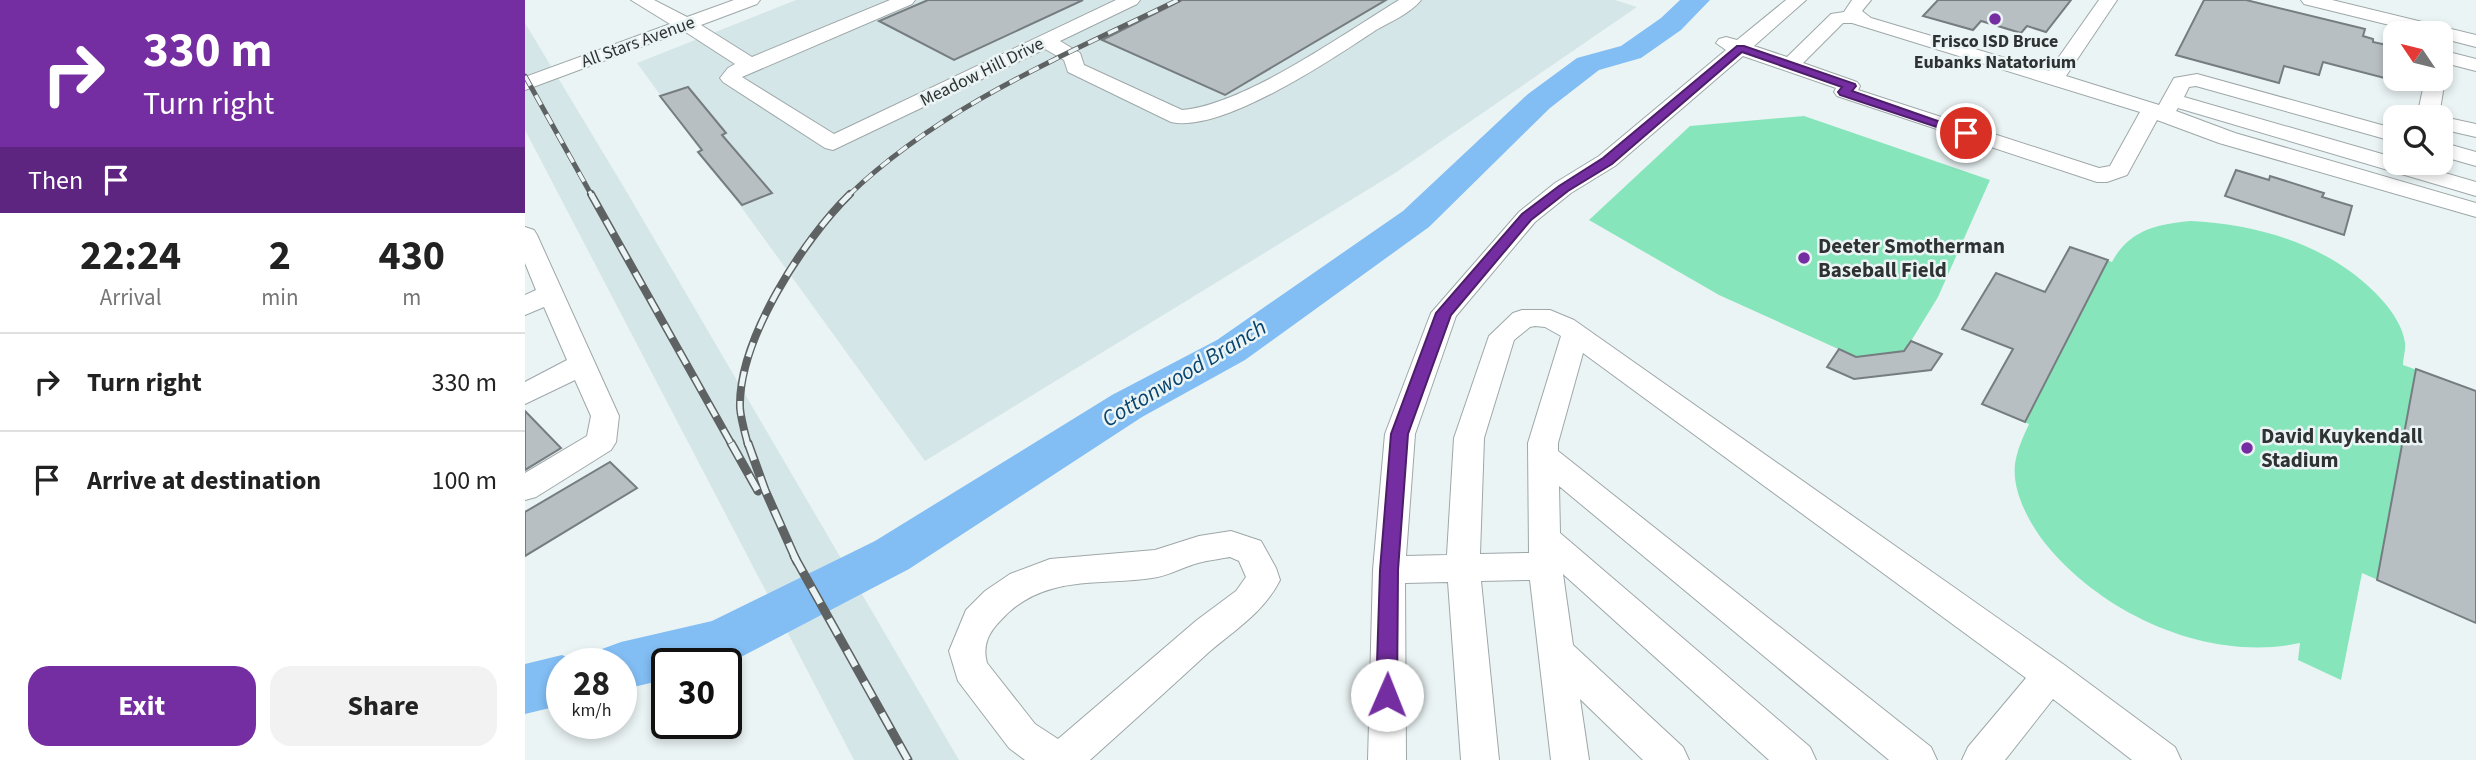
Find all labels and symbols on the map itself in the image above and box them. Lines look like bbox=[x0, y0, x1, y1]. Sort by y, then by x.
street label: All Stars Avenue bbox=[578, 10, 698, 74]
marker: Frisco ISD Bruce Eubanks Natatorium bbox=[1987, 11, 2003, 27]
north arrow bbox=[2383, 21, 2453, 91]
place label: Frisco ISD Bruce Eubanks Natatorium bbox=[1914, 29, 2076, 75]
street label: Meadow Hill Drive bbox=[916, 31, 1048, 113]
pin bbox=[1936, 103, 1996, 163]
place label: Deeter Smotherman Baseball Field bbox=[1818, 231, 2005, 285]
marker: Deeter Smotherman Baseball Field bbox=[1796, 250, 1812, 266]
water label: Cottonwood Branch bbox=[1095, 311, 1273, 435]
place label: David Kuykendall Stadium bbox=[2261, 421, 2423, 475]
marker: David Kuykendall Stadium bbox=[2239, 440, 2255, 456]
speed limit sign: 30 bbox=[651, 648, 742, 739]
position arrow bbox=[1350, 658, 1424, 732]

